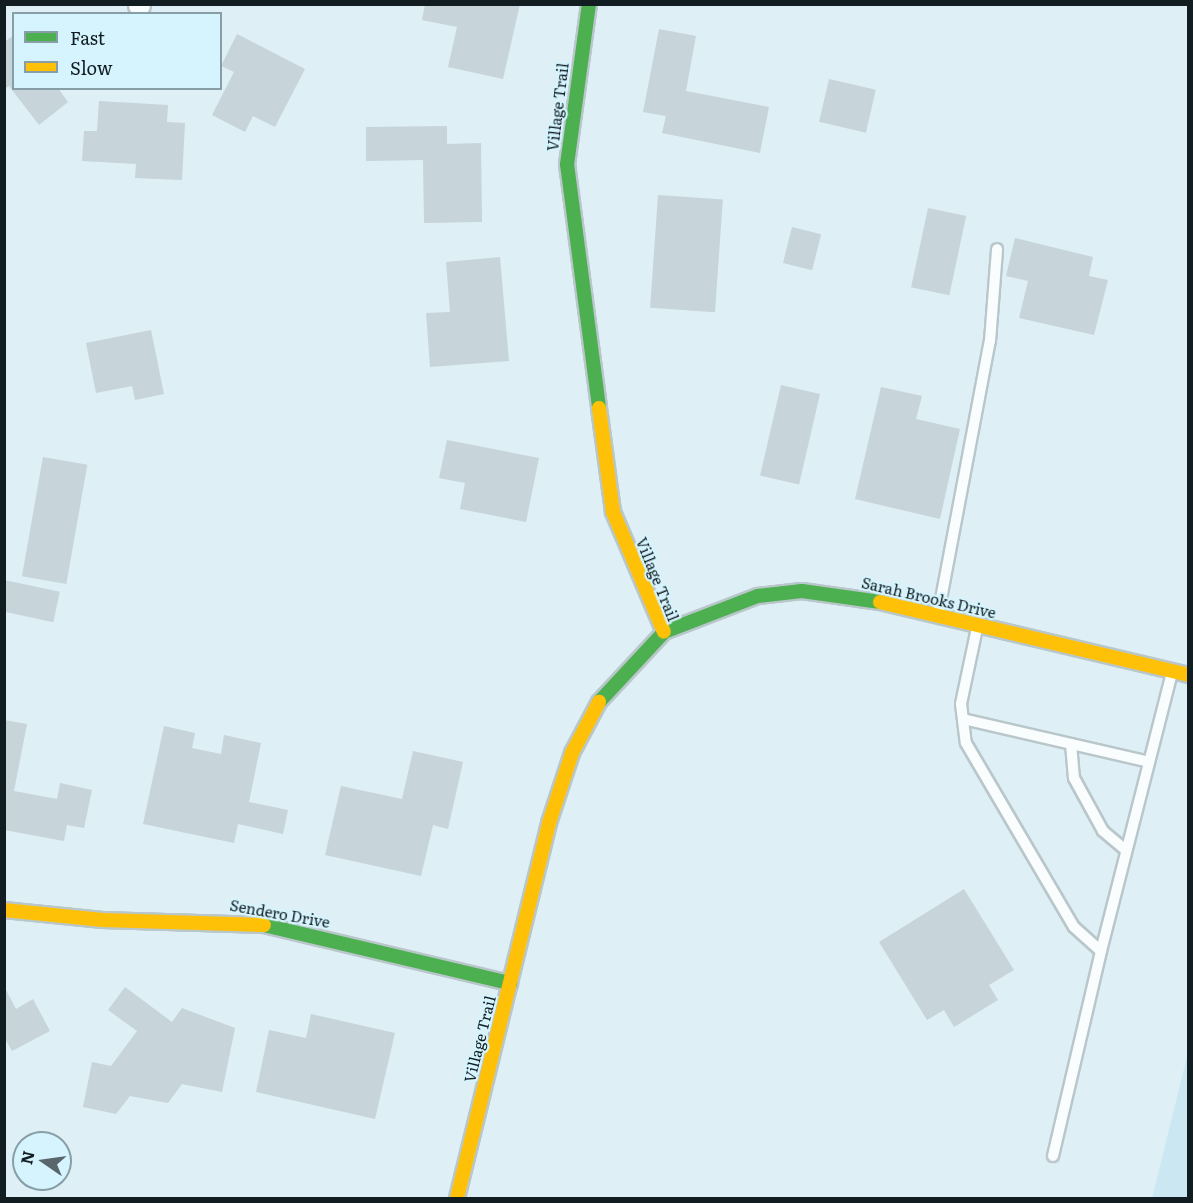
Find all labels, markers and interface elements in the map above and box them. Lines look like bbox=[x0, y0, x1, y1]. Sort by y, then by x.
legend bbox=[12, 12, 222, 90]
text: Fast bbox=[70, 24, 105, 51]
text: Slow bbox=[70, 54, 112, 81]
street label: Village Trail bbox=[543, 62, 571, 152]
street label: Village Trail bbox=[633, 534, 683, 624]
street label: Sarah Brooks Drive bbox=[860, 573, 998, 621]
street label: Sendero Drive bbox=[229, 895, 331, 931]
street label: Village Trail bbox=[460, 994, 498, 1084]
north arrow bbox=[12, 1131, 72, 1191]
text: N bbox=[13, 1148, 40, 1167]

